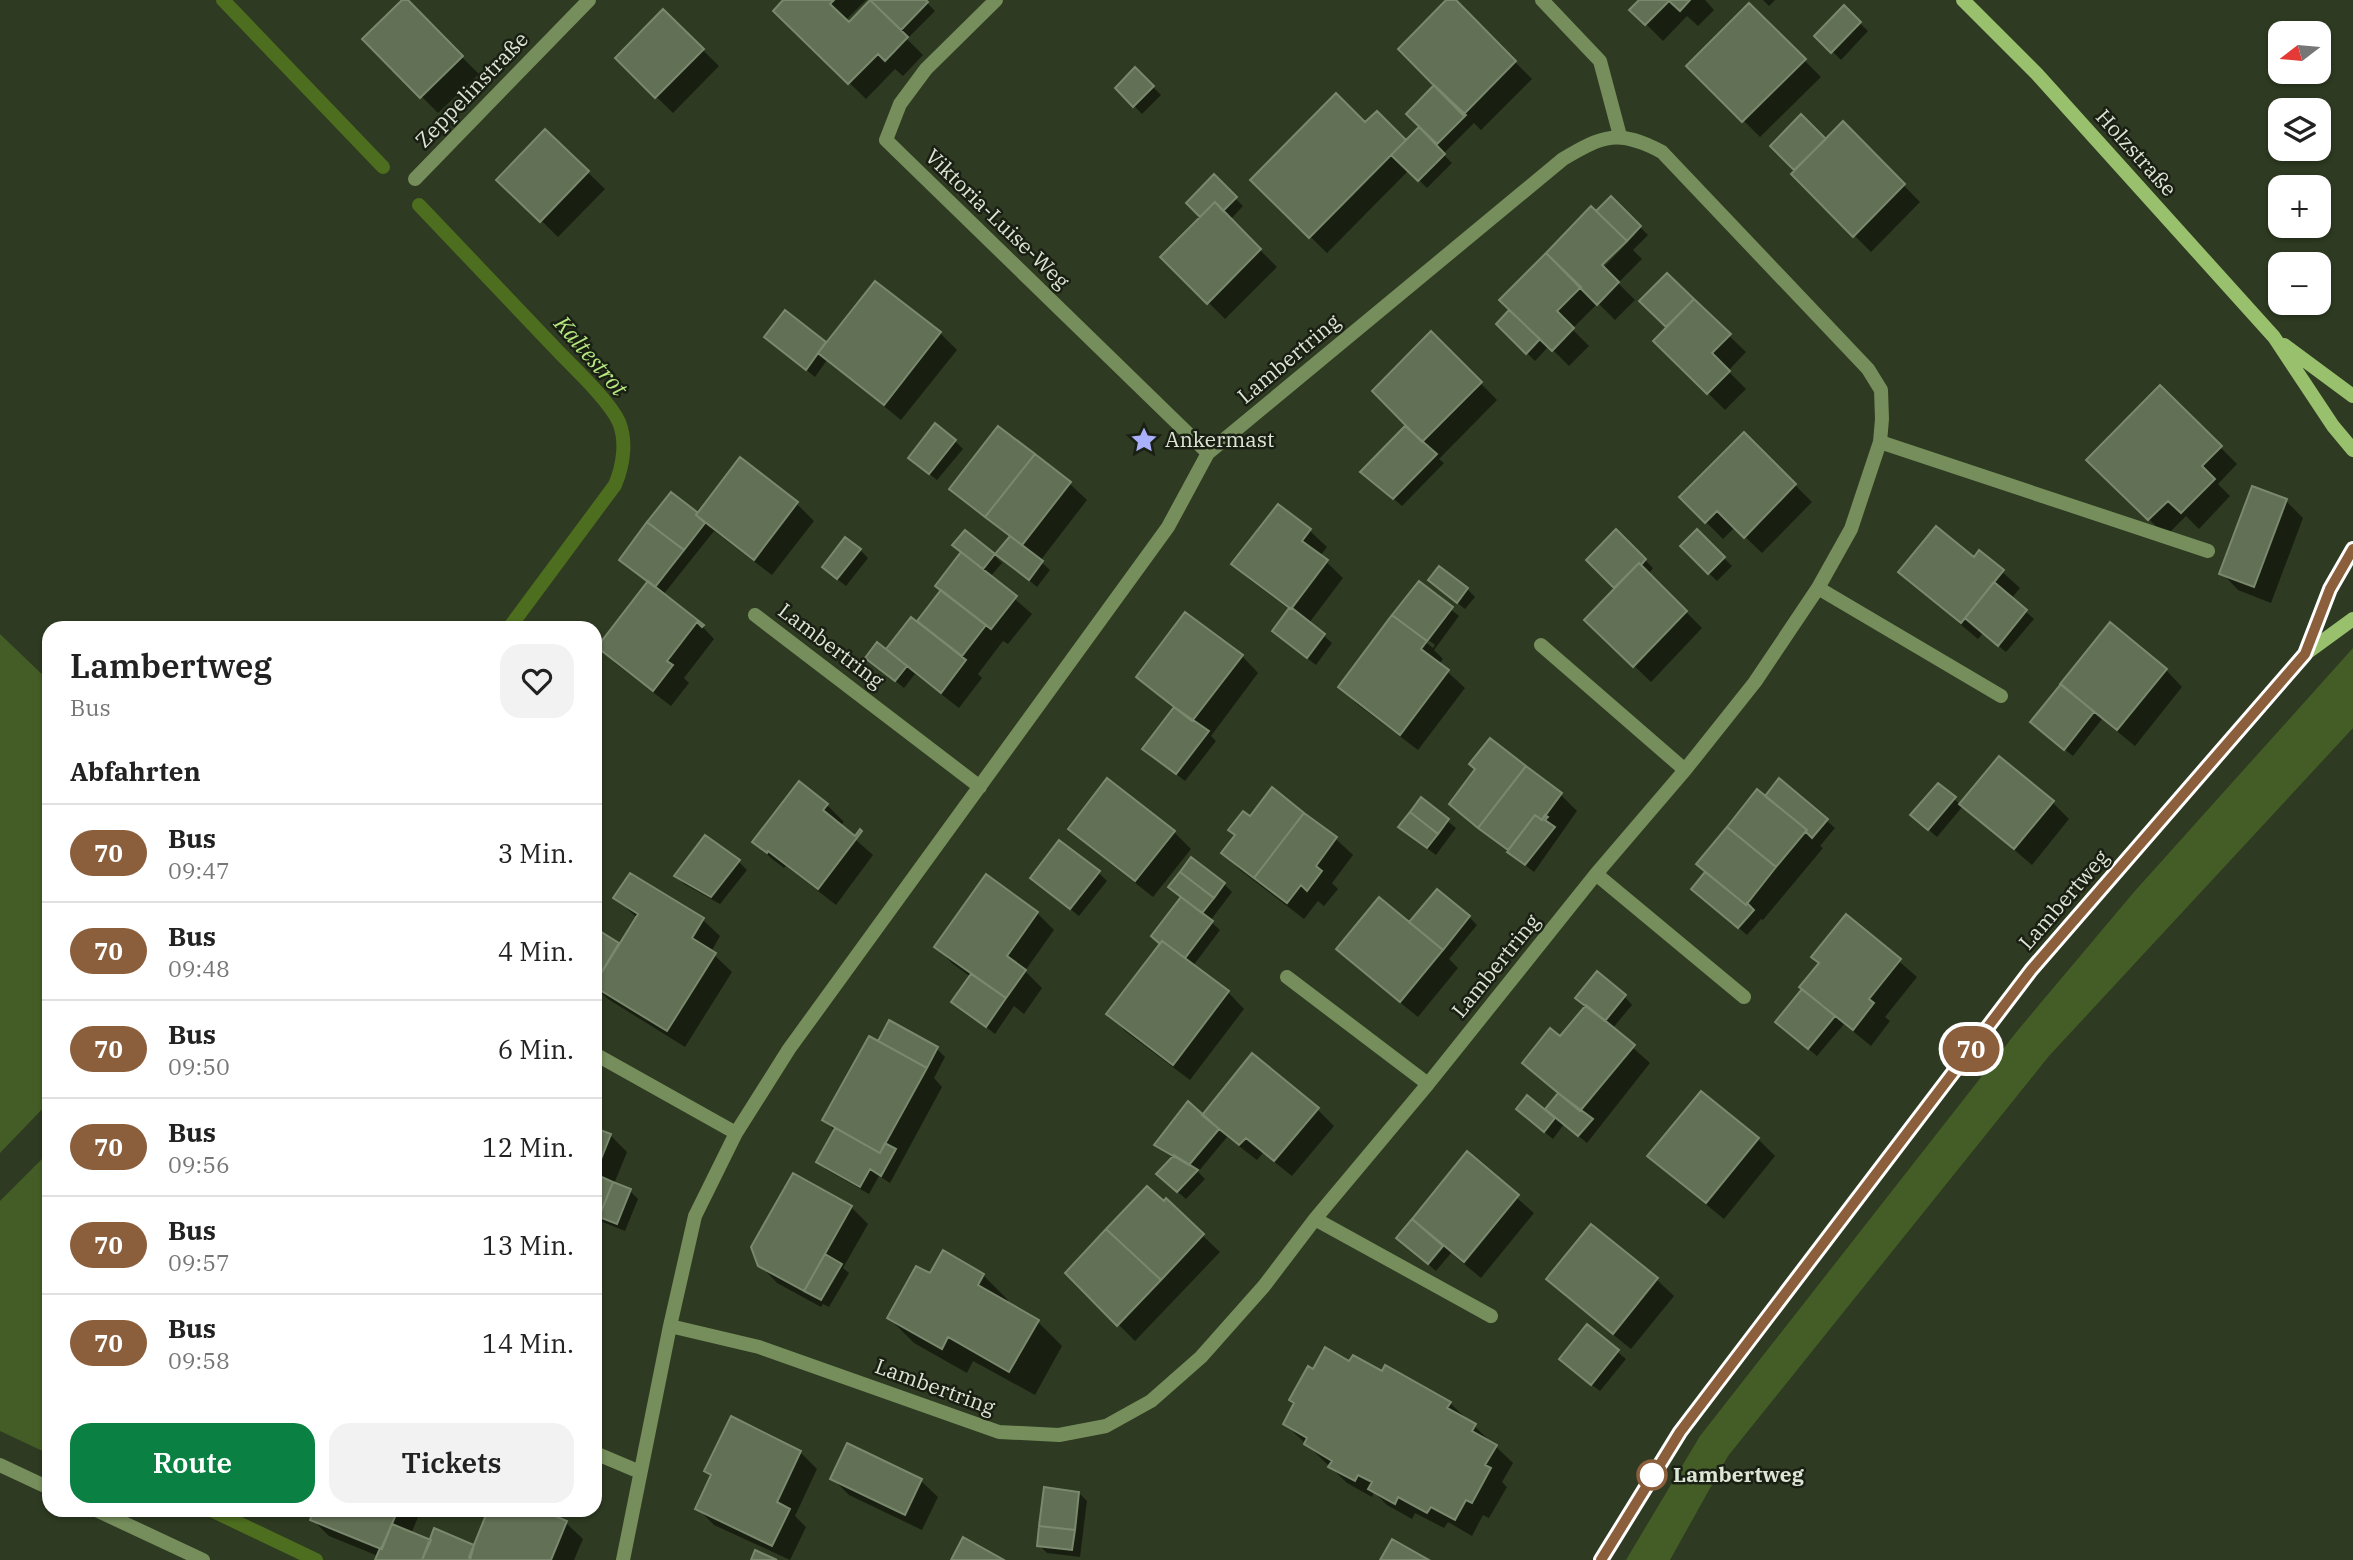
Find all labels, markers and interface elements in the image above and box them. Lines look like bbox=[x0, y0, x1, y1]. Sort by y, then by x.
north arrow bbox=[2268, 21, 2331, 84]
map controls bbox=[2268, 21, 2331, 315]
street label: Zeppelinstraße bbox=[409, 25, 534, 153]
button: layers bbox=[2268, 98, 2331, 161]
street label: Holzstraße bbox=[2090, 103, 2183, 202]
street label: Viktoria-Luise-Weg bbox=[919, 142, 1076, 295]
button: + bbox=[2268, 175, 2331, 238]
button: − bbox=[2268, 252, 2331, 315]
street label: Lambertring bbox=[1231, 307, 1346, 409]
water label: Kaltestrot bbox=[548, 308, 636, 403]
place icon: Ankermast bbox=[1129, 425, 1159, 455]
place label: Ankermast bbox=[1165, 425, 1274, 453]
street label: Lambertring bbox=[773, 596, 891, 695]
text: Lambertweg bbox=[70, 644, 272, 687]
button: heart bbox=[500, 644, 574, 718]
text: Bus bbox=[70, 692, 111, 722]
text: Abfahrten bbox=[70, 754, 201, 788]
text: Bus bbox=[168, 821, 216, 855]
text: 3 Min. bbox=[498, 836, 574, 870]
text: 70 bbox=[94, 837, 123, 869]
street label: Lambertweg bbox=[2012, 843, 2115, 955]
text: 09:47 bbox=[168, 855, 230, 885]
street label: Lambertring bbox=[1445, 907, 1546, 1023]
text: Bus bbox=[168, 919, 216, 953]
text: 4 Min. bbox=[498, 934, 574, 968]
text: 70 bbox=[94, 935, 123, 967]
text: 09:48 bbox=[168, 953, 230, 983]
text: Bus bbox=[168, 1017, 216, 1051]
line badge: 70 bbox=[1940, 1026, 2002, 1072]
text: 6 Min. bbox=[498, 1032, 574, 1066]
text: 70 bbox=[94, 1033, 123, 1065]
text: 70 bbox=[1957, 1033, 1985, 1065]
text: 09:50 bbox=[168, 1051, 230, 1081]
text: Bus bbox=[168, 1115, 216, 1149]
text: 12 Min. bbox=[482, 1130, 574, 1164]
text: 70 bbox=[94, 1131, 123, 1163]
text: 09:56 bbox=[168, 1149, 230, 1179]
text: Bus bbox=[168, 1213, 216, 1247]
text: 13 Min. bbox=[482, 1228, 574, 1262]
text: 70 bbox=[94, 1229, 123, 1261]
text: 09:57 bbox=[168, 1247, 230, 1277]
text: Bus bbox=[168, 1311, 216, 1345]
text: 14 Min. bbox=[482, 1326, 574, 1360]
text: 70 bbox=[94, 1327, 123, 1359]
text: 09:58 bbox=[168, 1345, 230, 1375]
street label: Lambertring bbox=[872, 1351, 1000, 1421]
button: Route bbox=[70, 1423, 315, 1503]
button: Tickets bbox=[329, 1423, 574, 1503]
marker: Lambertweg bbox=[1637, 1460, 1667, 1490]
place label: Lambertweg bbox=[1673, 1460, 1805, 1488]

